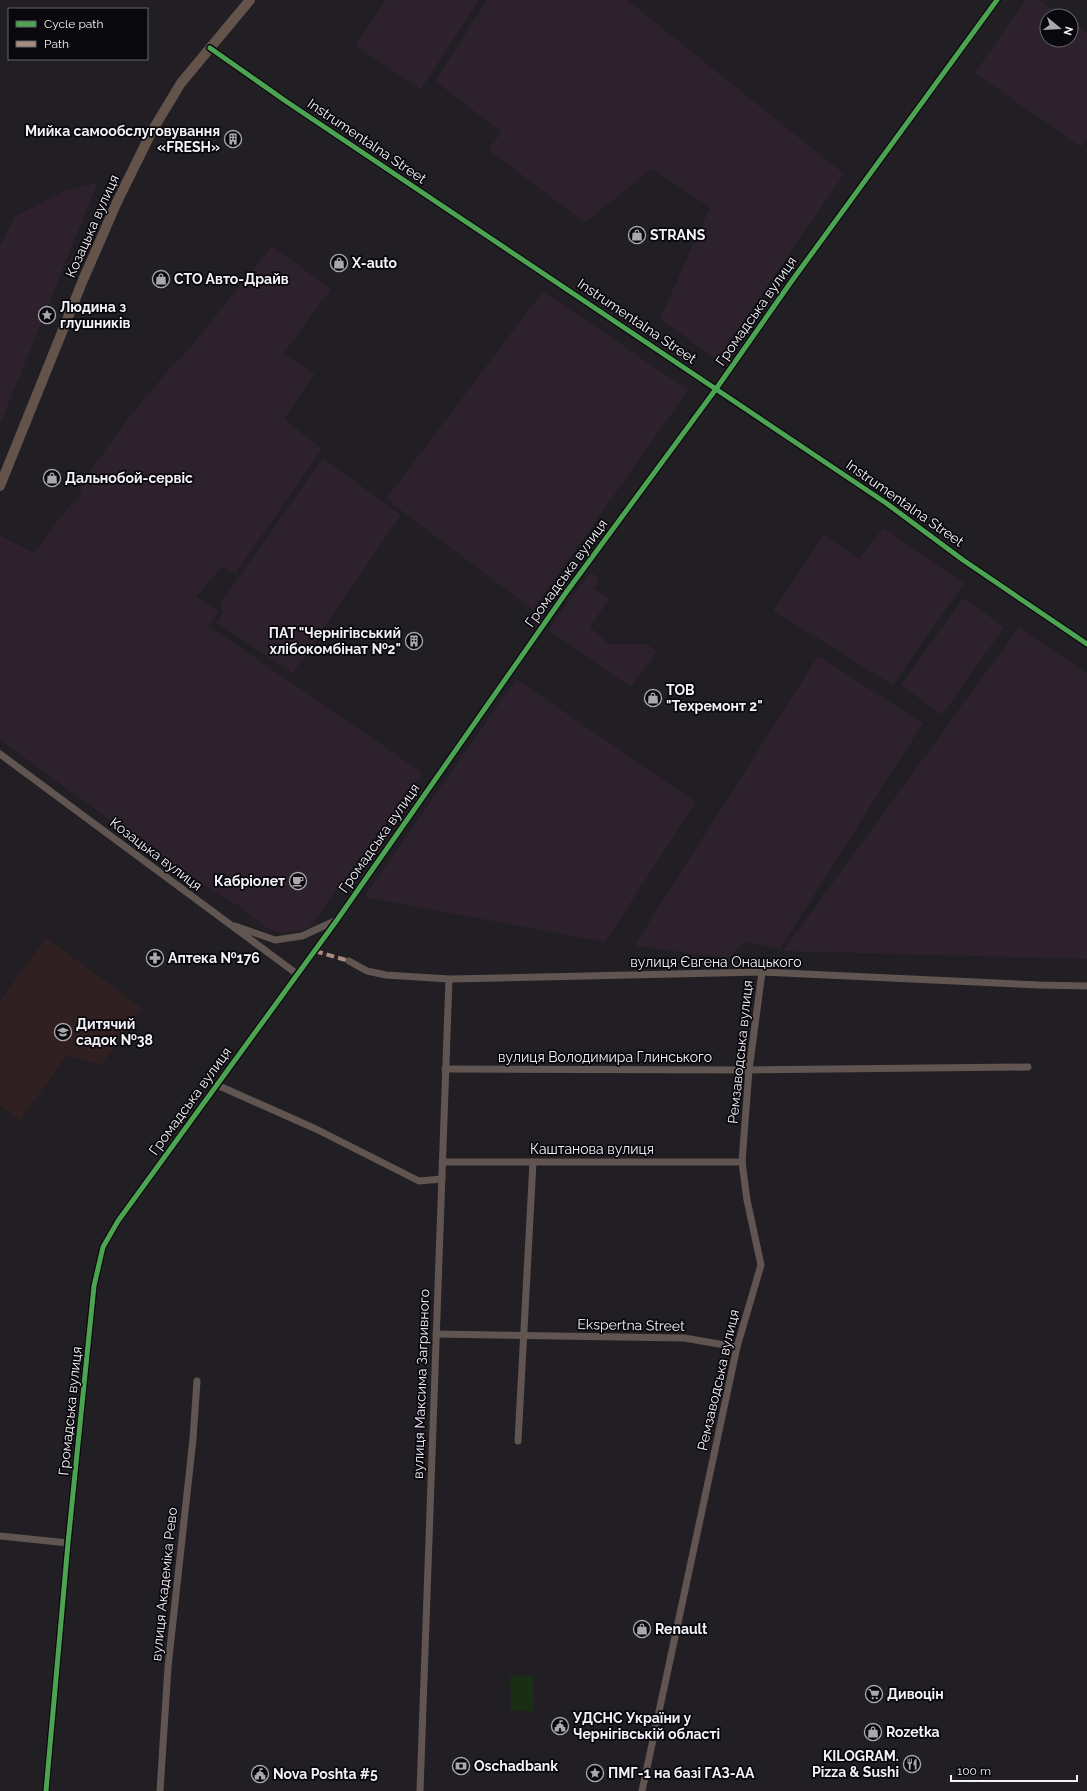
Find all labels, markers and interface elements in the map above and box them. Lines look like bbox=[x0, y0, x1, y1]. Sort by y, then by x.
legend bbox=[8, 8, 148, 60]
north arrow bbox=[1039, 8, 1079, 48]
text: Cycle path bbox=[44, 17, 103, 31]
text: N bbox=[1061, 25, 1076, 37]
text: Path bbox=[44, 37, 69, 51]
street label: Instrumentalna Street bbox=[305, 95, 430, 187]
place label: Мийка самообслуговування «FRESH» bbox=[25, 123, 220, 155]
building icon: Мийка самообслуговування «FRESH» bbox=[223, 129, 243, 149]
street label: Козацька вулиця bbox=[62, 172, 122, 280]
shop icon: STRANS bbox=[627, 225, 647, 245]
place label: STRANS bbox=[650, 227, 706, 243]
shop icon: X-auto bbox=[329, 253, 349, 273]
street label: Громадська вулиця bbox=[712, 253, 800, 369]
place label: X-auto bbox=[351, 255, 398, 271]
shop icon: СТО Авто-Драйв bbox=[151, 269, 171, 289]
place label: СТО Авто-Драйв bbox=[174, 271, 289, 287]
street label: Instrumentalna Street bbox=[575, 275, 700, 367]
place label: Людина з глушників bbox=[60, 299, 131, 331]
place icon: Людина з глушників bbox=[37, 305, 57, 325]
street label: Instrumentalna Street bbox=[843, 456, 967, 550]
shop icon: Дальнобой-сервіс bbox=[42, 468, 62, 488]
place label: Дальнобой-сервіс bbox=[65, 470, 193, 486]
street label: Громадська вулиця bbox=[521, 516, 611, 630]
place label: ПАТ "Чернігівський хлібокомбінат №2" bbox=[269, 625, 401, 657]
building icon: ПАТ "Чернігівський хлібокомбінат №2" bbox=[404, 631, 424, 651]
place label: ТОВ "Техремонт 2" bbox=[666, 682, 763, 714]
shop icon: ТОВ "Техремонт 2" bbox=[643, 688, 663, 708]
street label: Громадська вулиця bbox=[335, 780, 423, 896]
street label: Козацька вулиця bbox=[107, 814, 205, 894]
cafe icon: Кабріолет bbox=[288, 871, 308, 891]
place label: Кабріолет bbox=[214, 873, 285, 889]
pharmacy icon: Аптека №176 bbox=[145, 948, 165, 968]
place label: Аптека №176 bbox=[168, 950, 260, 966]
street label: вулиця Євгена Онацького bbox=[630, 954, 802, 970]
street label: Ремзаводська вулиця bbox=[724, 979, 756, 1125]
place label: Дитячий садок №38 bbox=[76, 1016, 153, 1048]
school or university icon: Дитячий садок №38 bbox=[53, 1022, 73, 1042]
street label: Громадська вулиця bbox=[145, 1044, 235, 1158]
street label: вулиця Володимира Глинського bbox=[498, 1049, 712, 1065]
street label: Каштанова вулиця bbox=[530, 1141, 654, 1157]
street label: вулиця Максима Загривного bbox=[410, 1289, 432, 1479]
street label: Ремзаводська вулиця bbox=[694, 1308, 742, 1452]
street label: Ekspertna Street bbox=[577, 1316, 685, 1334]
street label: Громадська вулиця bbox=[55, 1346, 85, 1476]
street label: вулиця Академіка Рево bbox=[148, 1506, 180, 1662]
shop icon: Renault bbox=[632, 1619, 652, 1639]
place label: Renault bbox=[655, 1621, 708, 1637]
supermarket icon: Дивоцін bbox=[864, 1684, 884, 1704]
place label: Дивоцін bbox=[887, 1686, 944, 1702]
place label: УДСНС України у Чернігівській області bbox=[572, 1710, 720, 1742]
public building icon: УДСНС України у Чернігівській області bbox=[550, 1716, 570, 1736]
shop icon: Rozetka bbox=[863, 1722, 883, 1742]
place label: Rozetka bbox=[886, 1724, 940, 1740]
place label: KILOGRAM. Pizza & Sushi bbox=[812, 1748, 899, 1780]
restaurant icon: KILOGRAM. Pizza & Sushi bbox=[902, 1754, 922, 1774]
bank icon: Oschadbank bbox=[451, 1756, 471, 1776]
scale bar bbox=[951, 1757, 1077, 1783]
place label: Oschadbank bbox=[474, 1758, 558, 1774]
place icon: ПМГ-1 на базі ГАЗ-АА bbox=[585, 1763, 605, 1783]
public building icon: Nova Poshta #5 bbox=[250, 1764, 270, 1784]
text: 100 m bbox=[957, 1764, 991, 1778]
place label: ПМГ-1 на базі ГАЗ-АА bbox=[608, 1765, 755, 1781]
place label: Nova Poshta #5 bbox=[273, 1766, 378, 1782]

